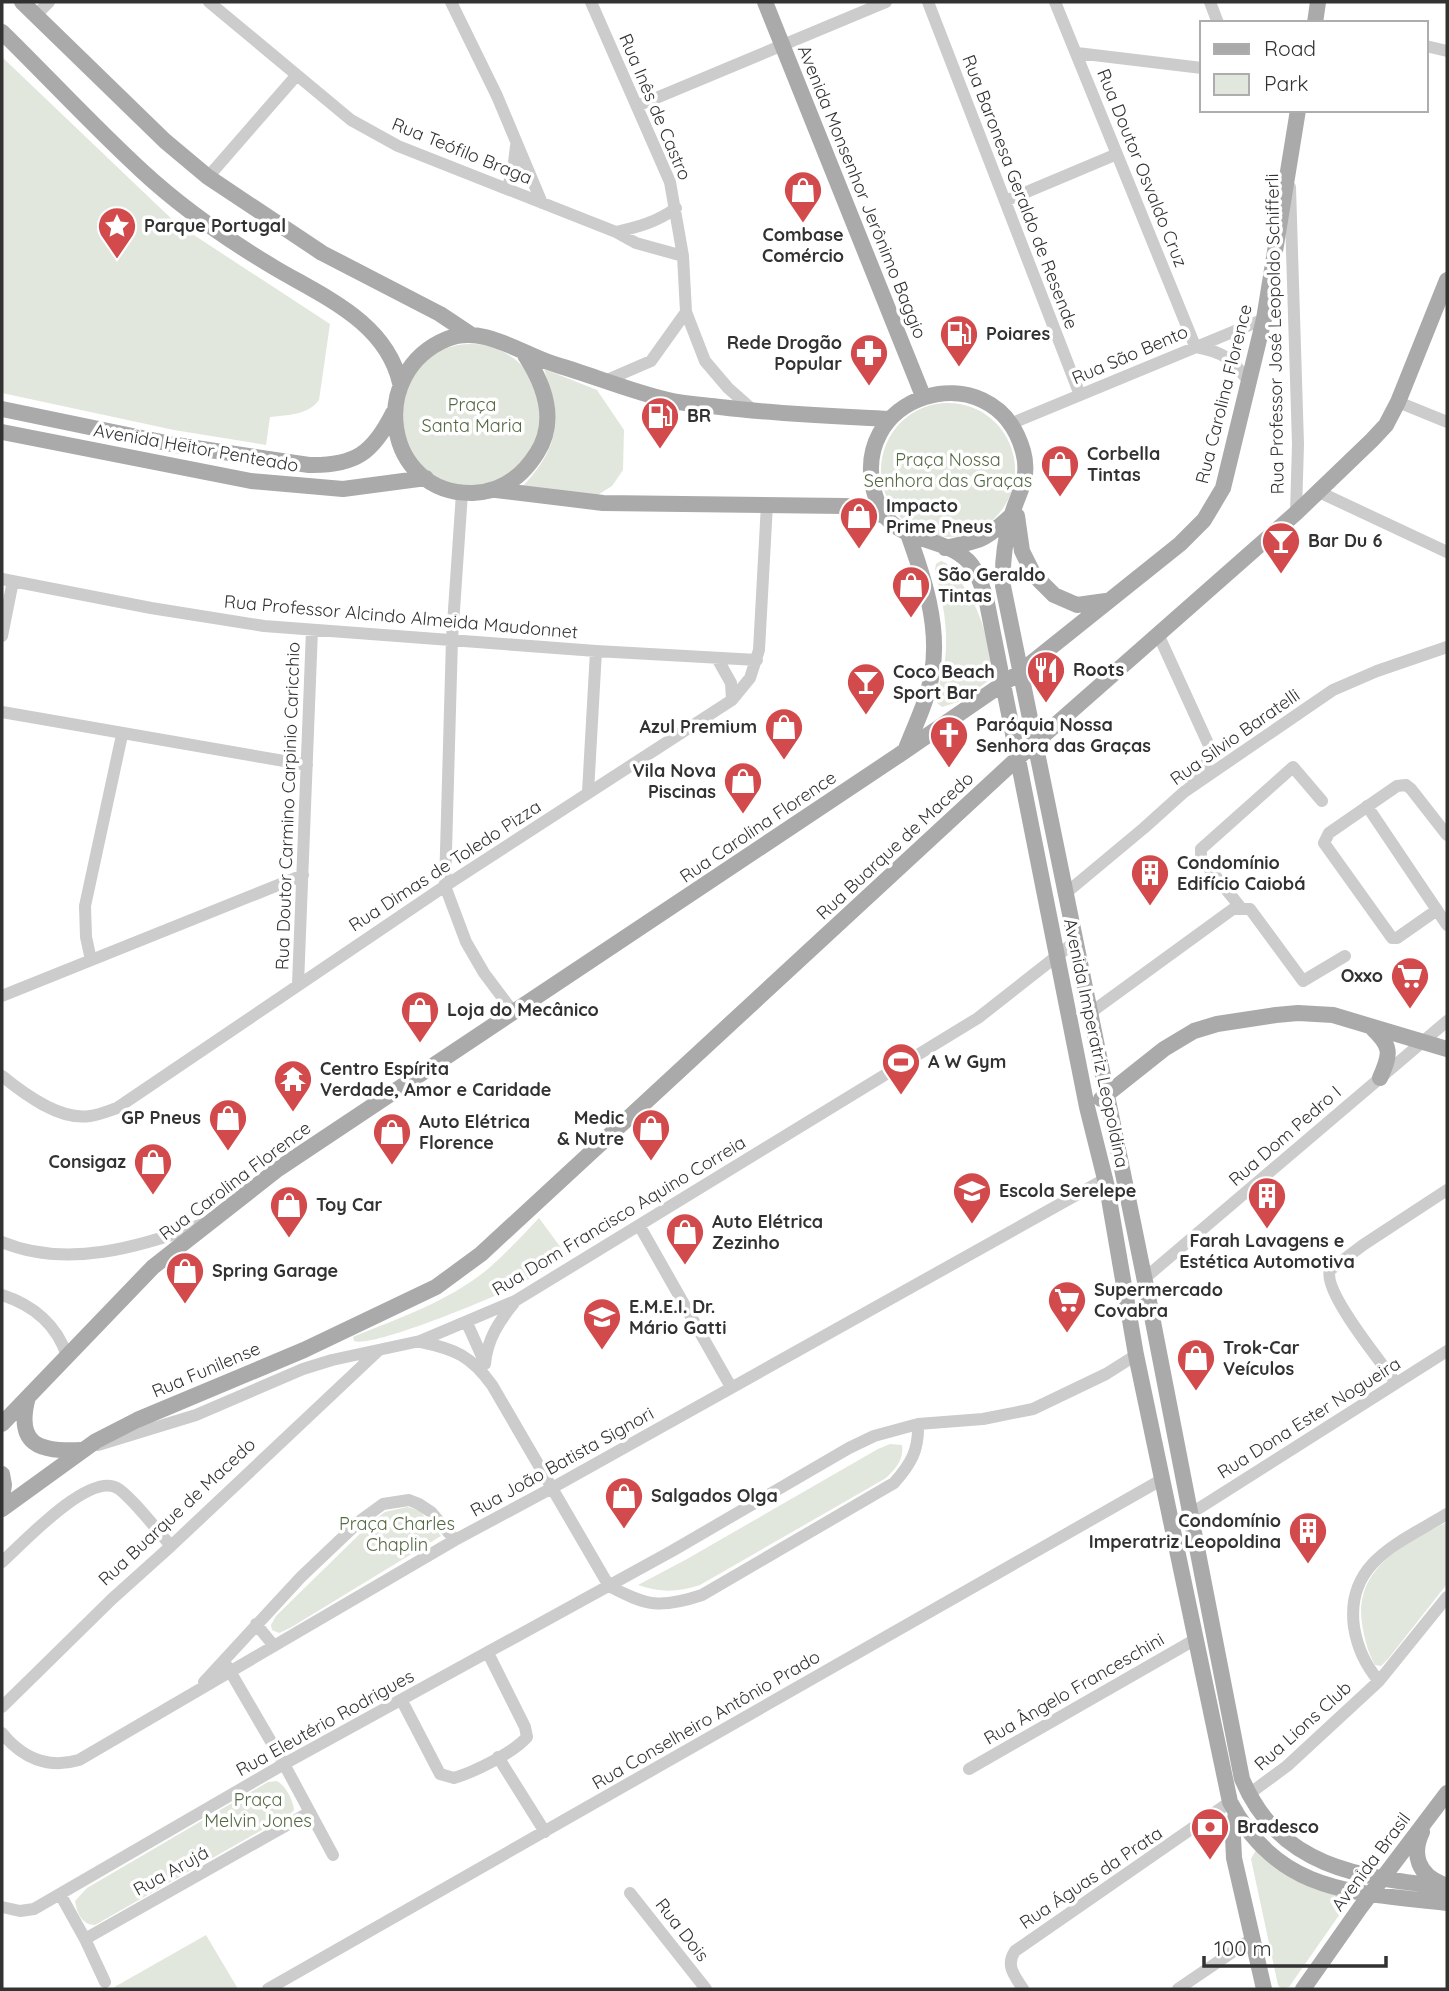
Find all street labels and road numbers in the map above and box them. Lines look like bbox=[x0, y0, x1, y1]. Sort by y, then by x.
street label: Rua Inês de Castro bbox=[614, 30, 697, 184]
street label: Avenida Monsenhor Jerônimo Baggio bbox=[793, 42, 932, 342]
street label: Rua Baronesa Geraldo de Resende bbox=[957, 51, 1084, 332]
street label: Rua Doutor Osvaldo Cruz bbox=[1092, 65, 1193, 270]
street label: Rua Teófilo Braga bbox=[389, 112, 536, 189]
street label: Rua Professor José Leopoldo Schifferli bbox=[1260, 173, 1289, 495]
street label: Rua Carolina Florence bbox=[1190, 302, 1257, 486]
street label: Rua São Bento bbox=[1068, 320, 1191, 389]
street label: Avenida Heitor Penteado bbox=[92, 418, 300, 477]
street label: Rua Professor Alcindo Almeida Maudonnet bbox=[223, 590, 579, 643]
street label: Rua Doutor Carmino Carpinio Caricchio bbox=[270, 642, 305, 970]
street label: Rua Silvio Baratelli bbox=[1165, 683, 1304, 790]
street label: Rua Carolina Florence bbox=[675, 766, 840, 888]
street label: Rua Buarque de Macedo bbox=[811, 767, 978, 925]
street label: Rua Dimas de Toledo Pizza bbox=[344, 795, 545, 936]
street label: Avenida Imperatriz Leopoldina bbox=[1059, 916, 1134, 1170]
street label: Rua Dom Pedro I bbox=[1224, 1080, 1346, 1191]
street label: Rua Carolina Florence bbox=[154, 1116, 315, 1245]
street label: Rua Dom Francisco Aquino Correia bbox=[488, 1131, 750, 1301]
street label: Rua Funilense bbox=[148, 1336, 263, 1403]
street label: Rua Dona Ester Nogueira bbox=[1213, 1352, 1405, 1483]
street label: Rua João Batista Signori bbox=[466, 1402, 657, 1522]
street label: Rua Buarque de Macedo bbox=[93, 1433, 260, 1591]
street label: Rua Ângelo Franceschini bbox=[979, 1627, 1168, 1750]
street label: Rua Conselheiro Antônio Prado bbox=[588, 1645, 824, 1794]
street label: Rua Eleutério Rodrigues bbox=[232, 1664, 418, 1781]
street label: Rua Lions Club bbox=[1249, 1676, 1356, 1775]
street label: Avenida Brasil bbox=[1326, 1808, 1415, 1916]
street label: Rua Águas da Prata bbox=[1015, 1821, 1166, 1934]
street label: Rua Arujá bbox=[129, 1840, 212, 1901]
street label: Rua Dois bbox=[650, 1893, 714, 1966]

